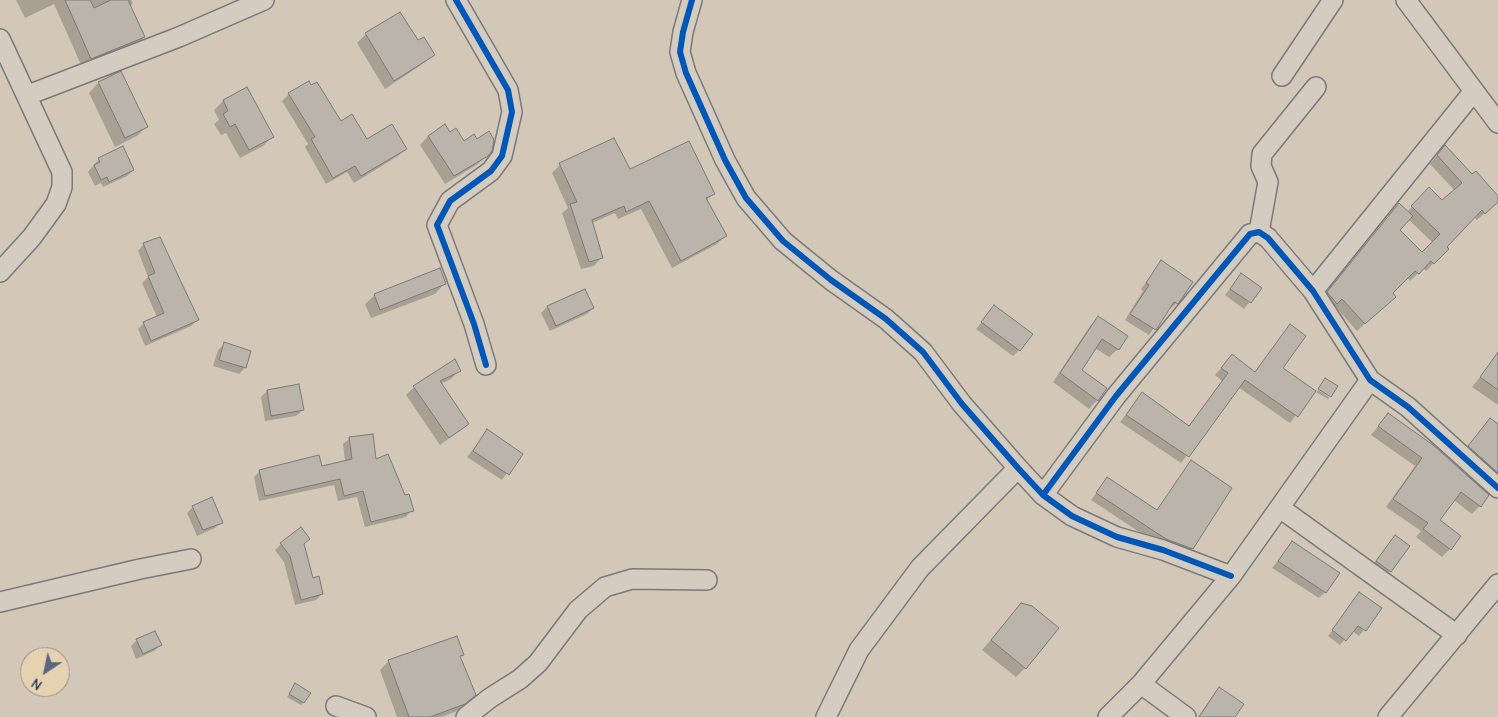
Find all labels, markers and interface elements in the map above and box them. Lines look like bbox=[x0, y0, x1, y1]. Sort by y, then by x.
north arrow bbox=[20, 647, 70, 697]
text: N bbox=[28, 674, 45, 694]

